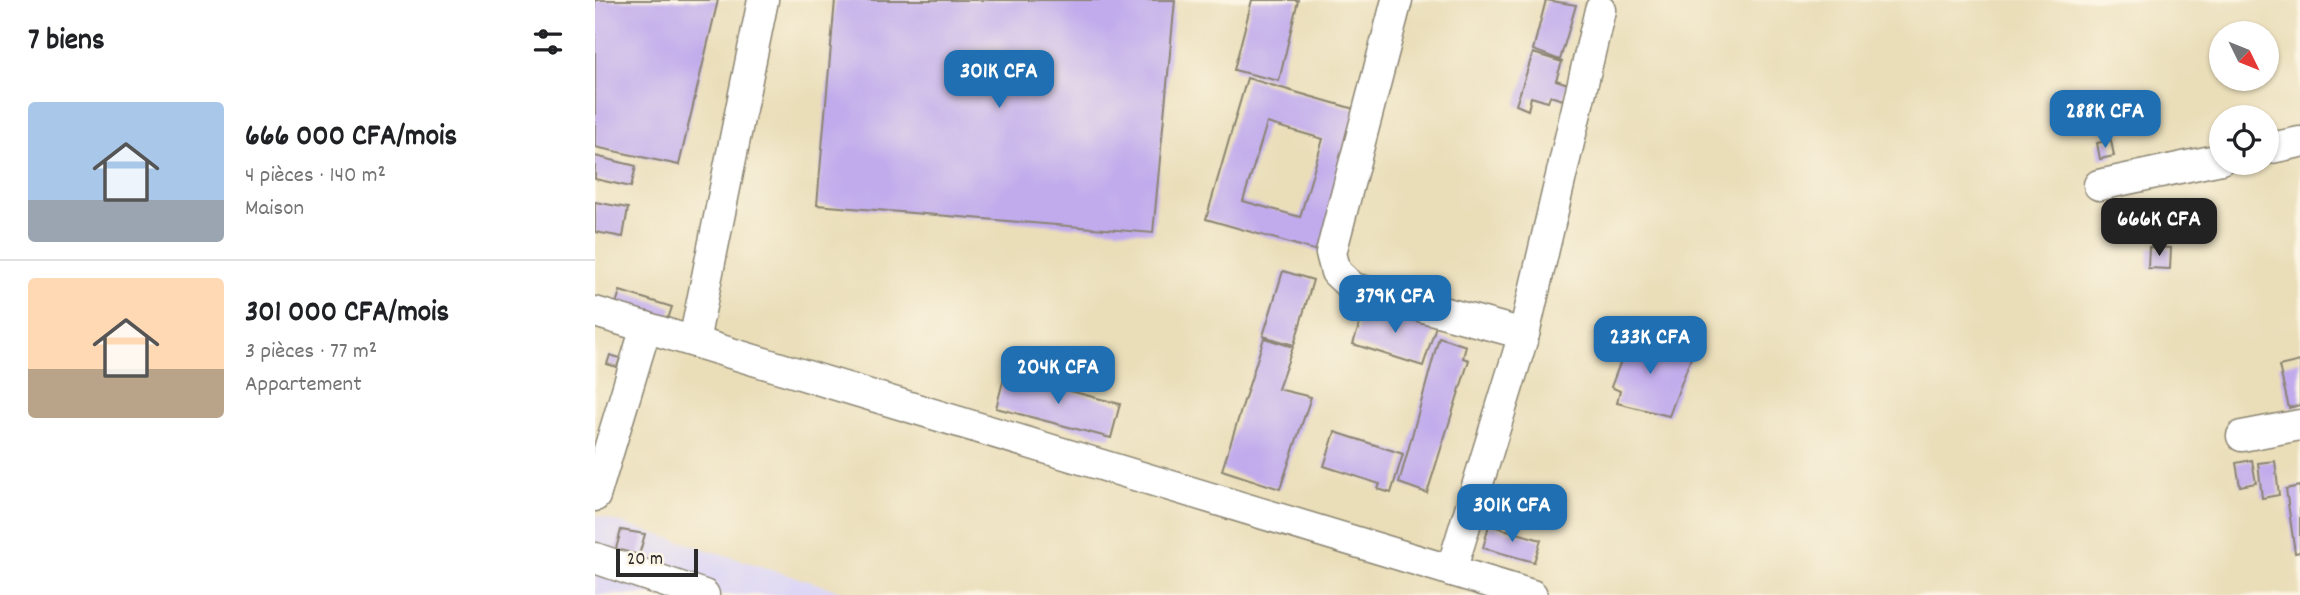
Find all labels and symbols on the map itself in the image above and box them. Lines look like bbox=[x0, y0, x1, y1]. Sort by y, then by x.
north arrow bbox=[2209, 21, 2279, 91]
pin: 301K CFA bbox=[927, 50, 1071, 110]
pin: 288K CFA bbox=[2033, 90, 2177, 150]
pin: 666K CFA bbox=[2087, 198, 2231, 258]
pin: 379K CFA bbox=[1323, 276, 1467, 335]
pin: 233K CFA bbox=[1578, 316, 1722, 376]
pin: 204K CFA bbox=[986, 346, 1130, 406]
pin: 301K CFA bbox=[1440, 484, 1584, 544]
scale bar bbox=[616, 546, 698, 578]

